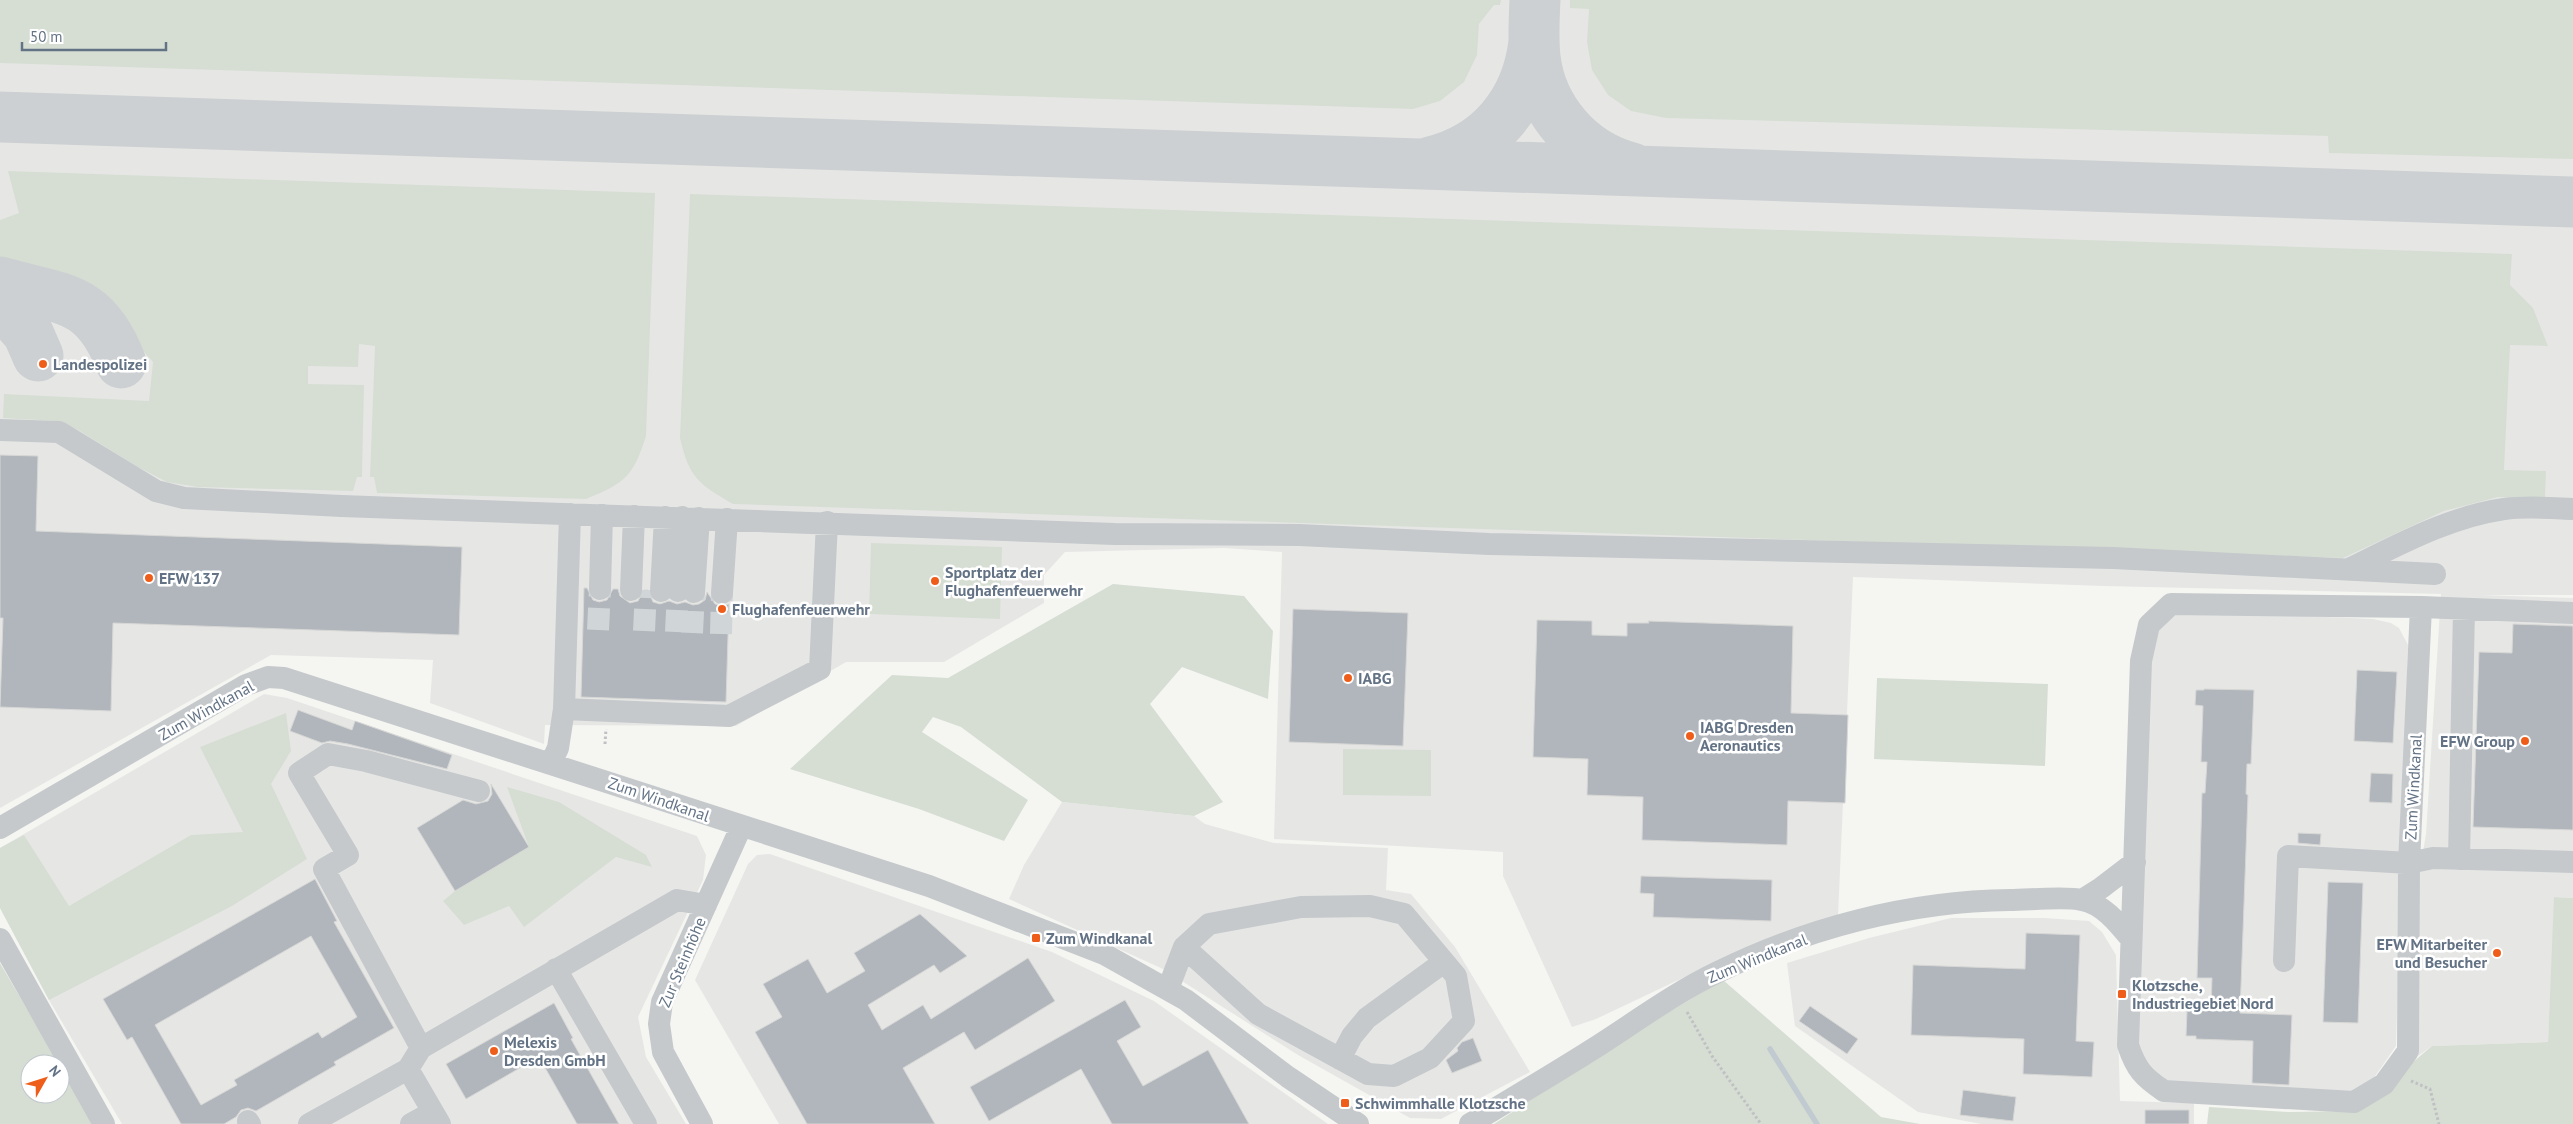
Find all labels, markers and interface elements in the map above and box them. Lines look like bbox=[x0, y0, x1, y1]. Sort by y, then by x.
scale bar bbox=[22, 20, 166, 52]
text: 50 m bbox=[30, 27, 63, 46]
place label: Landespolizei bbox=[53, 354, 147, 374]
marker: Landespolizei bbox=[37, 358, 49, 370]
place label: Sportplatz der Flughafenfeuerwehr bbox=[945, 562, 1083, 600]
place label: EFW 137 bbox=[159, 568, 220, 588]
marker: EFW 137 bbox=[143, 572, 155, 584]
marker: Sportplatz der Flughafenfeuerwehr bbox=[929, 575, 941, 587]
place label: Flughafenfeuerwehr bbox=[732, 599, 870, 619]
marker: Flughafenfeuerwehr bbox=[716, 603, 728, 615]
place label: IABG bbox=[1358, 668, 1392, 688]
marker: IABG bbox=[1342, 672, 1354, 684]
street label: Zum Windkanal bbox=[155, 675, 257, 744]
place label: IABG Dresden Aeronautics bbox=[1700, 717, 1794, 755]
marker: IABG Dresden Aeronautics bbox=[1684, 730, 1696, 742]
place label: EFW Group bbox=[2440, 731, 2515, 751]
street label: Zum Windkanal bbox=[2400, 733, 2426, 840]
marker: EFW Group bbox=[2519, 735, 2531, 747]
street label: Zum Windkanal bbox=[606, 772, 713, 826]
street label: Zur Steinhöhe bbox=[654, 914, 710, 1010]
place label: Zum Windkanal bbox=[1046, 928, 1152, 948]
street label: Zum Windkanal bbox=[1704, 929, 1810, 987]
marker: Zum Windkanal bbox=[1030, 932, 1042, 944]
place label: EFW Mitarbeiter und Besucher bbox=[2377, 934, 2487, 972]
marker: EFW Mitarbeiter und Besucher bbox=[2491, 947, 2503, 959]
place label: Klotzsche, Industriegebiet Nord bbox=[2132, 975, 2274, 1013]
marker: Klotzsche, Industriegebiet Nord bbox=[2116, 988, 2128, 1000]
place label: Melexis Dresden GmbH bbox=[504, 1032, 606, 1070]
marker: Melexis Dresden GmbH bbox=[488, 1045, 500, 1057]
north arrow bbox=[20, 1054, 70, 1104]
text: N bbox=[45, 1062, 65, 1080]
place label: Schwimmhalle Klotzsche bbox=[1355, 1093, 1526, 1113]
marker: Schwimmhalle Klotzsche bbox=[1339, 1097, 1351, 1109]

